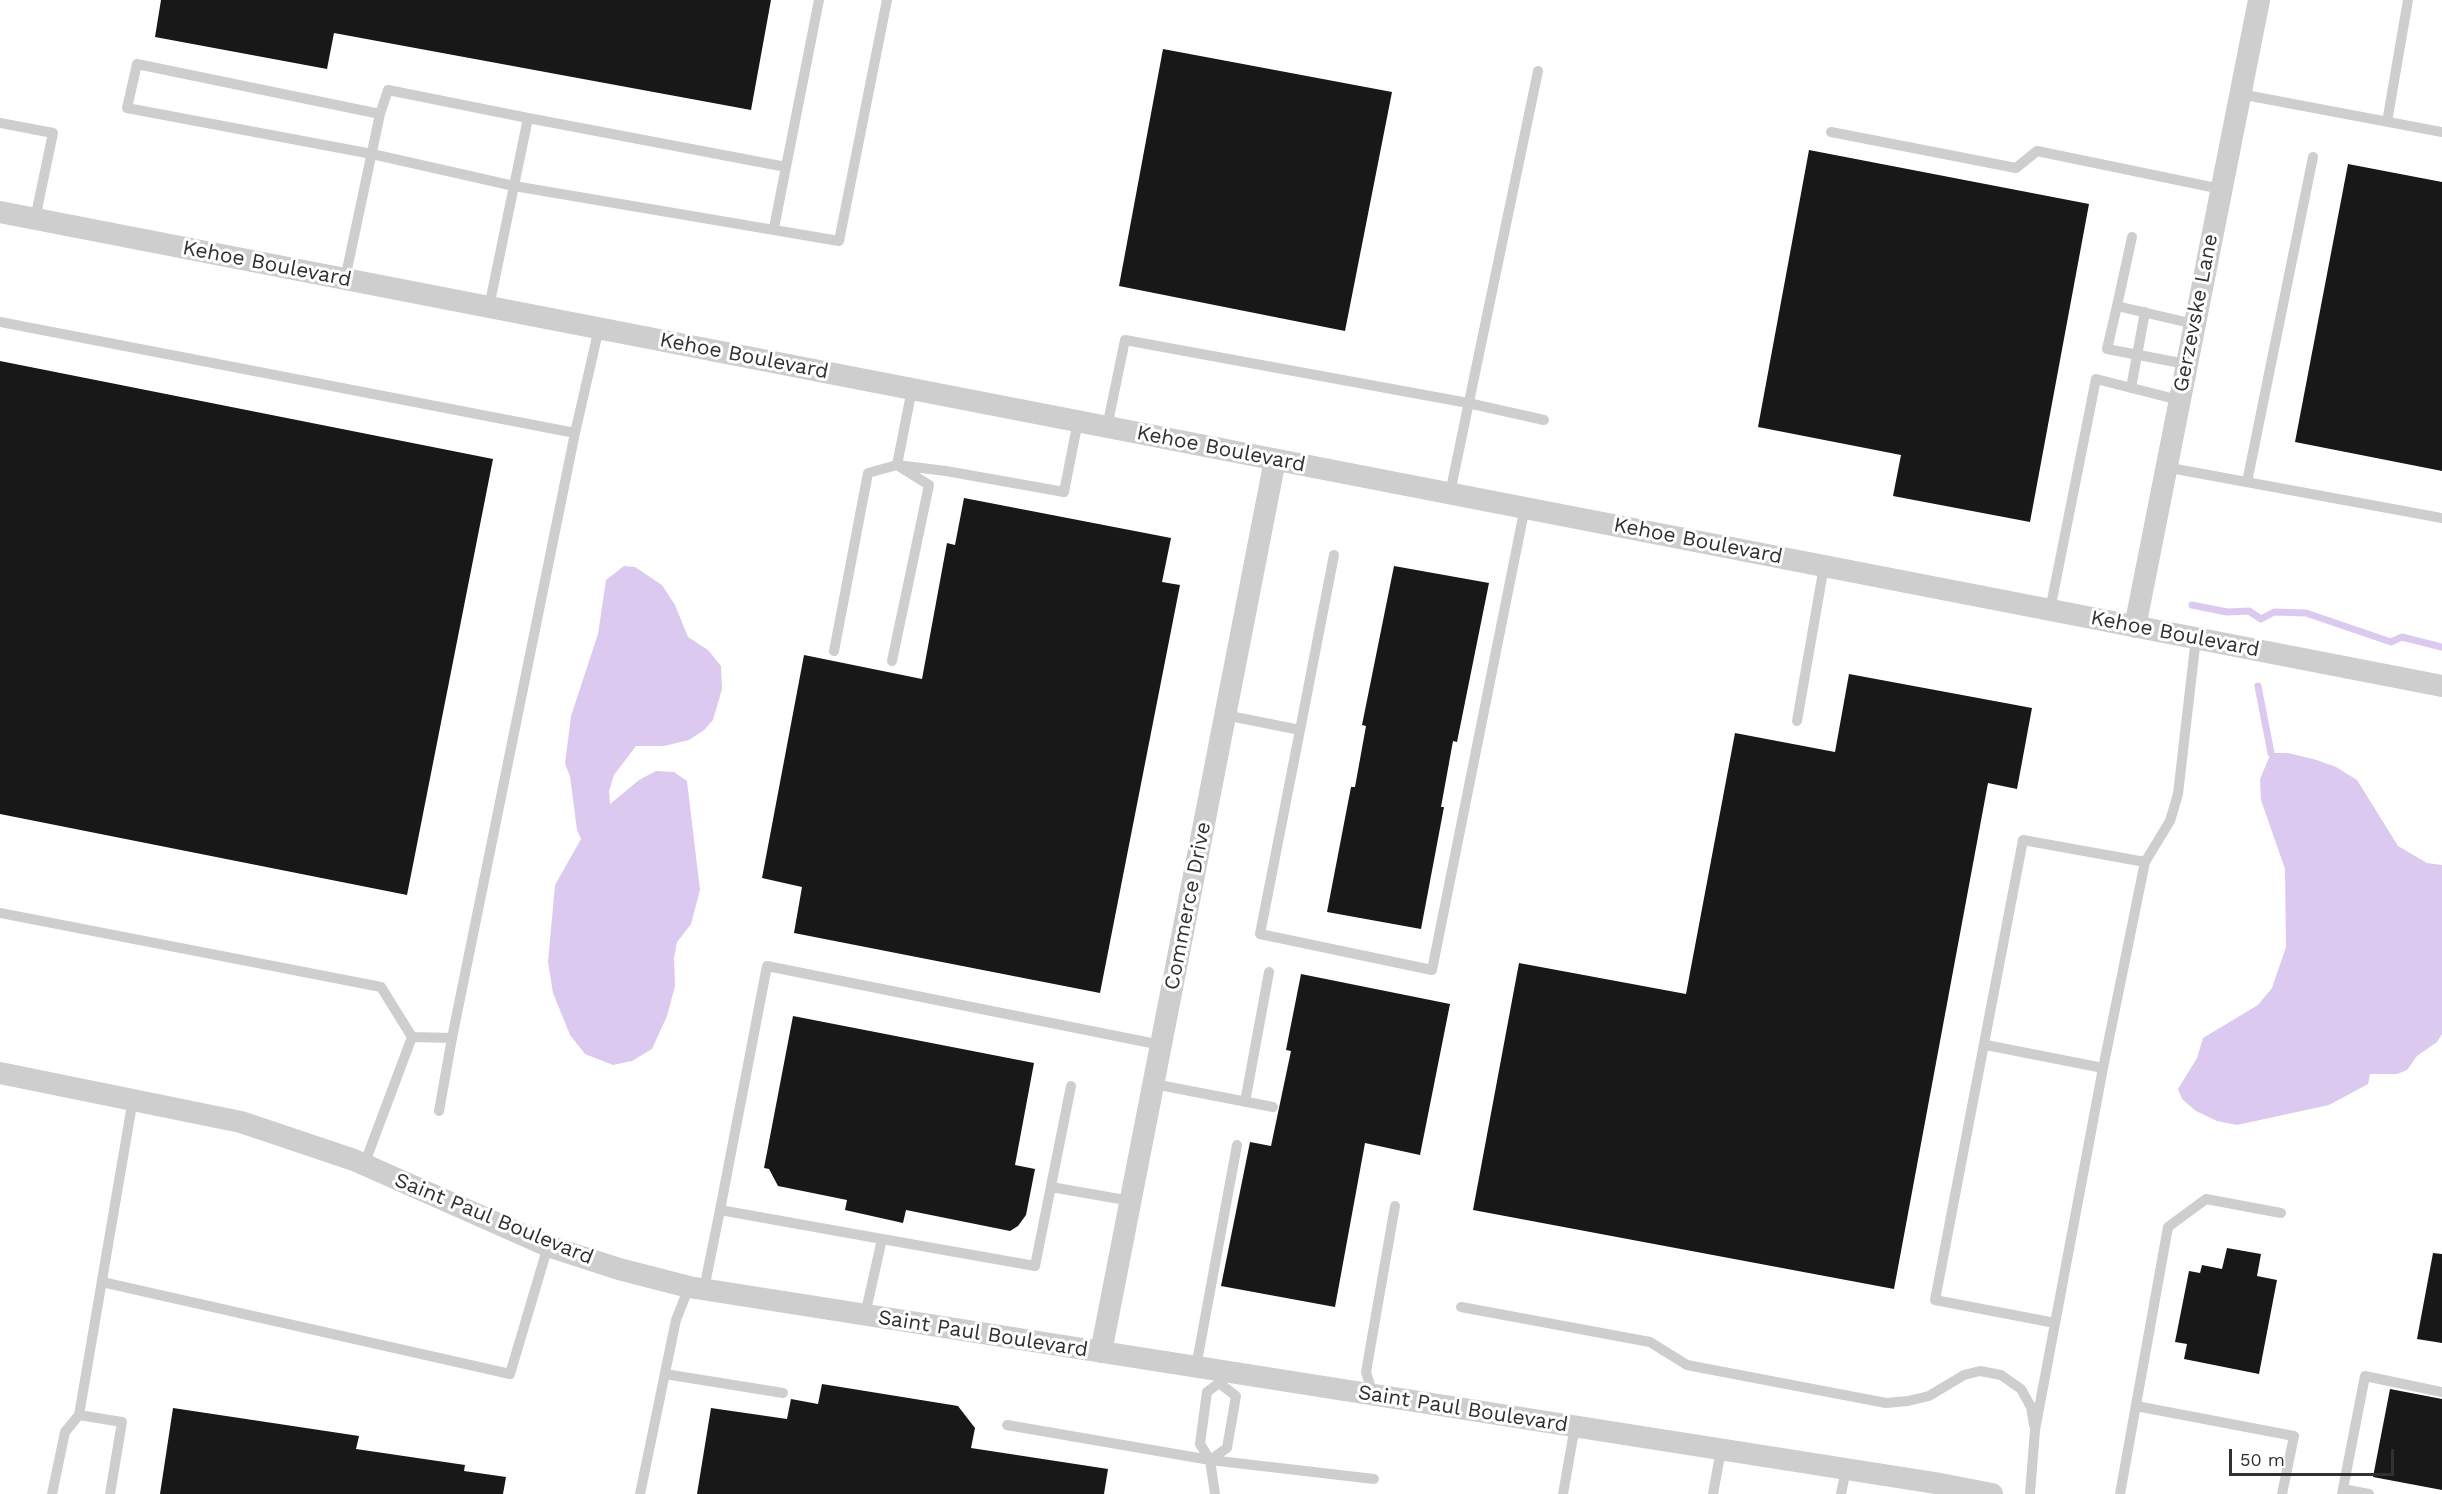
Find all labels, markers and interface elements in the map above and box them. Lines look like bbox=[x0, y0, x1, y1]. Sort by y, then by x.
street label: Gerzevske Lane bbox=[2168, 232, 2224, 394]
street label: Kehoe Boulevard bbox=[181, 235, 353, 293]
street label: Kehoe Boulevard bbox=[658, 327, 830, 385]
street label: Kehoe Boulevard bbox=[1135, 420, 1307, 478]
street label: Kehoe Boulevard bbox=[1612, 512, 1784, 570]
street label: Kehoe Boulevard bbox=[2089, 605, 2261, 663]
street label: Commerce Drive bbox=[1159, 820, 1217, 992]
street label: Saint Paul Boulevard bbox=[391, 1168, 597, 1270]
street label: Saint Paul Boulevard bbox=[876, 1305, 1090, 1363]
street label: Saint Paul Boulevard bbox=[1356, 1380, 1570, 1438]
scale bar bbox=[2232, 1437, 2397, 1475]
text: 50 m bbox=[2240, 1449, 2285, 1470]

